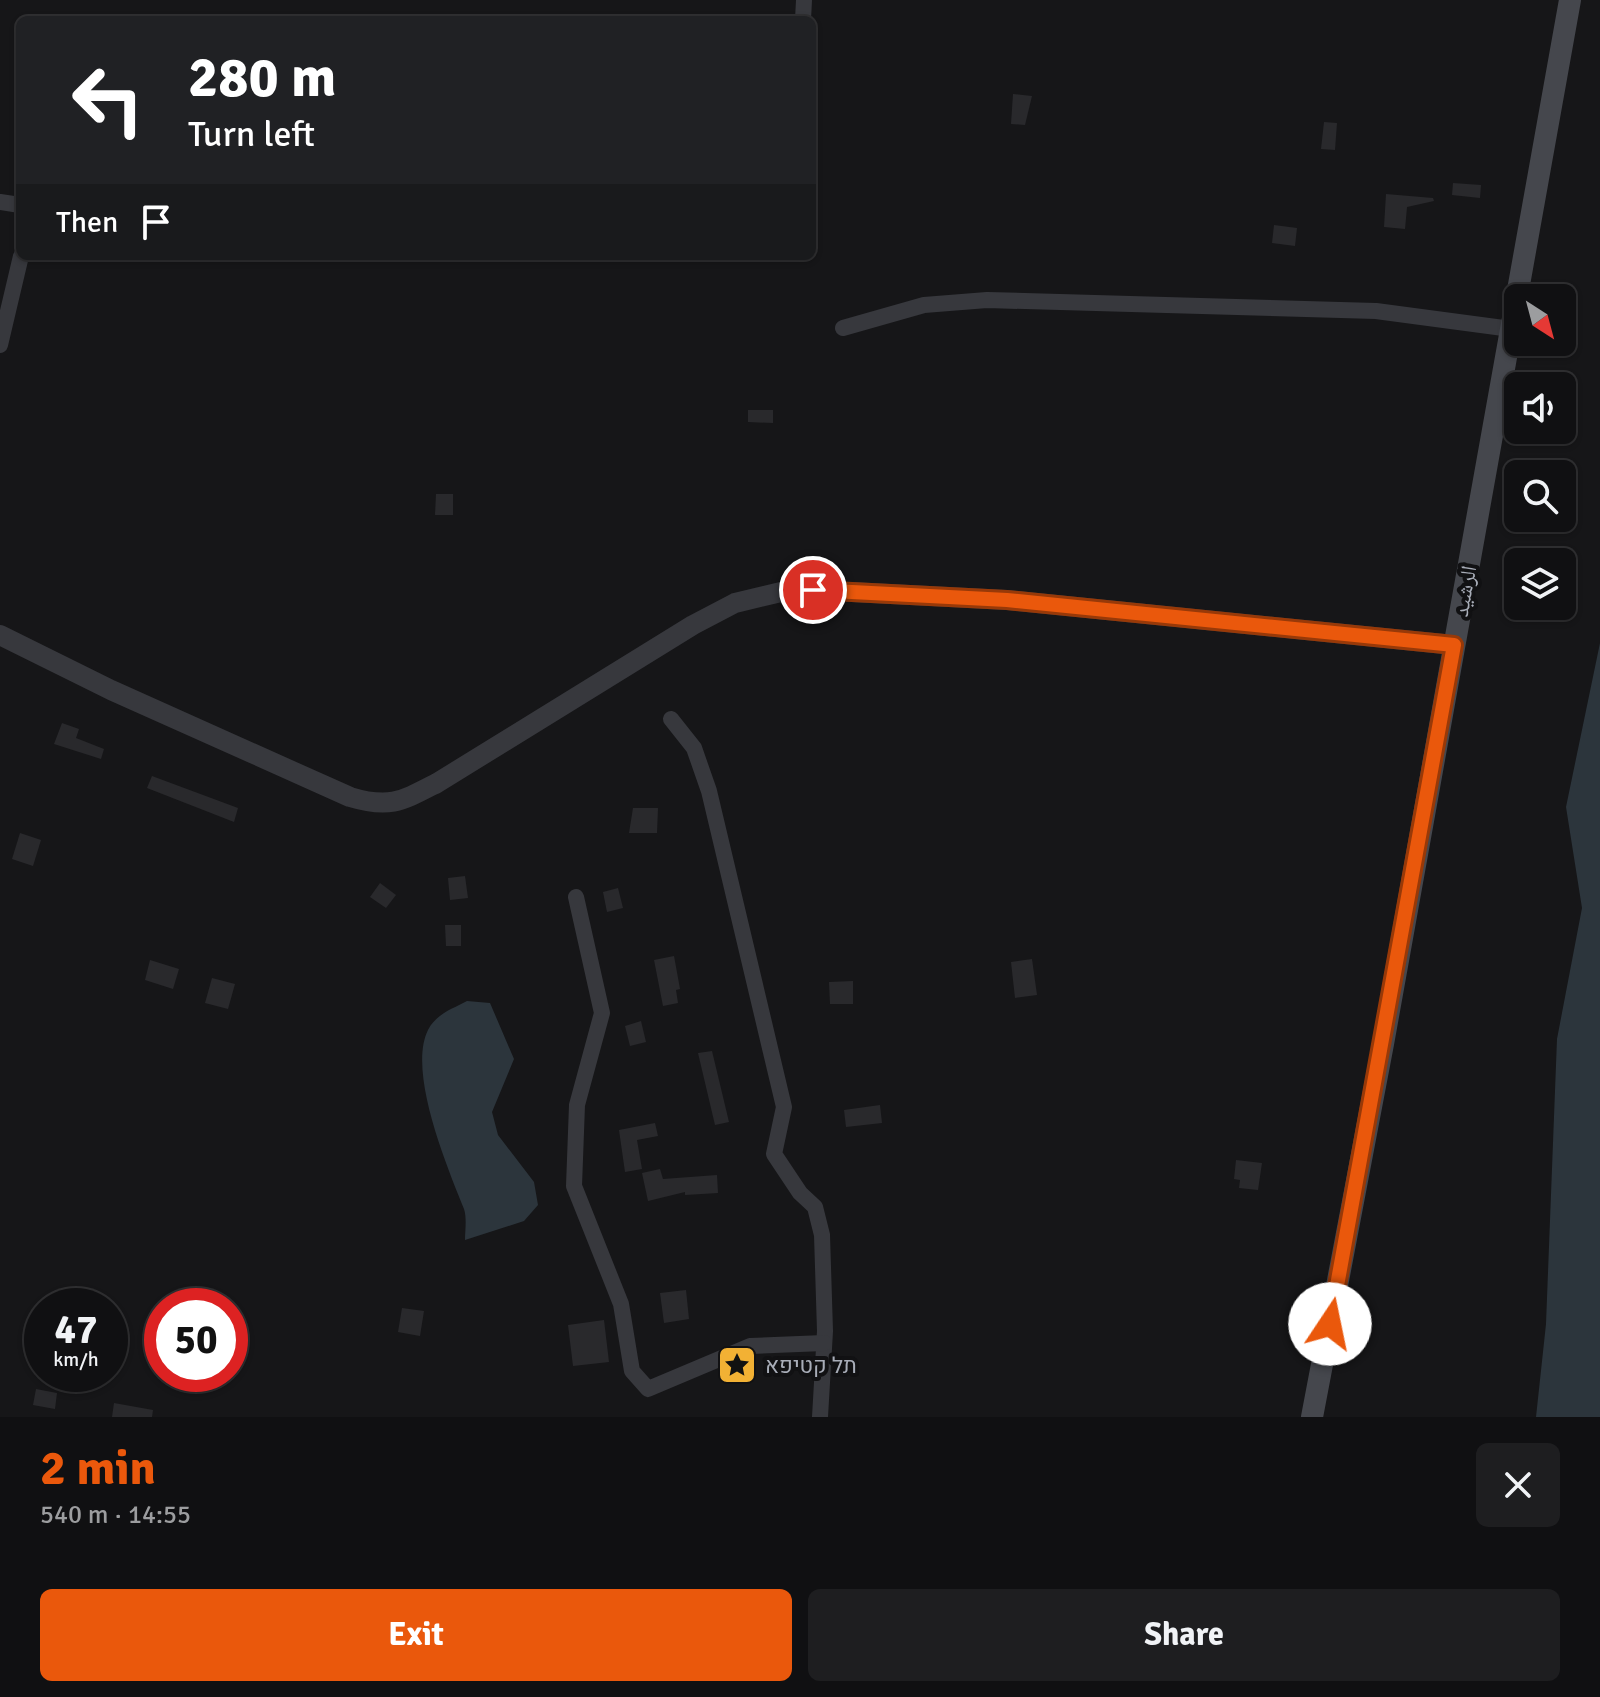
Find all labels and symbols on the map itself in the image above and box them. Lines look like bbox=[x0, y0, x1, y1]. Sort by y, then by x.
north arrow bbox=[1504, 284, 1576, 356]
pin bbox=[779, 556, 847, 624]
street label: الرشيد bbox=[1447, 563, 1482, 619]
position arrow bbox=[1288, 1282, 1372, 1366]
speed limit sign: 50 bbox=[144, 1288, 248, 1392]
place icon: תל קטיפא bbox=[716, 1344, 758, 1386]
place label: תל קטיפא bbox=[765, 1352, 857, 1379]

